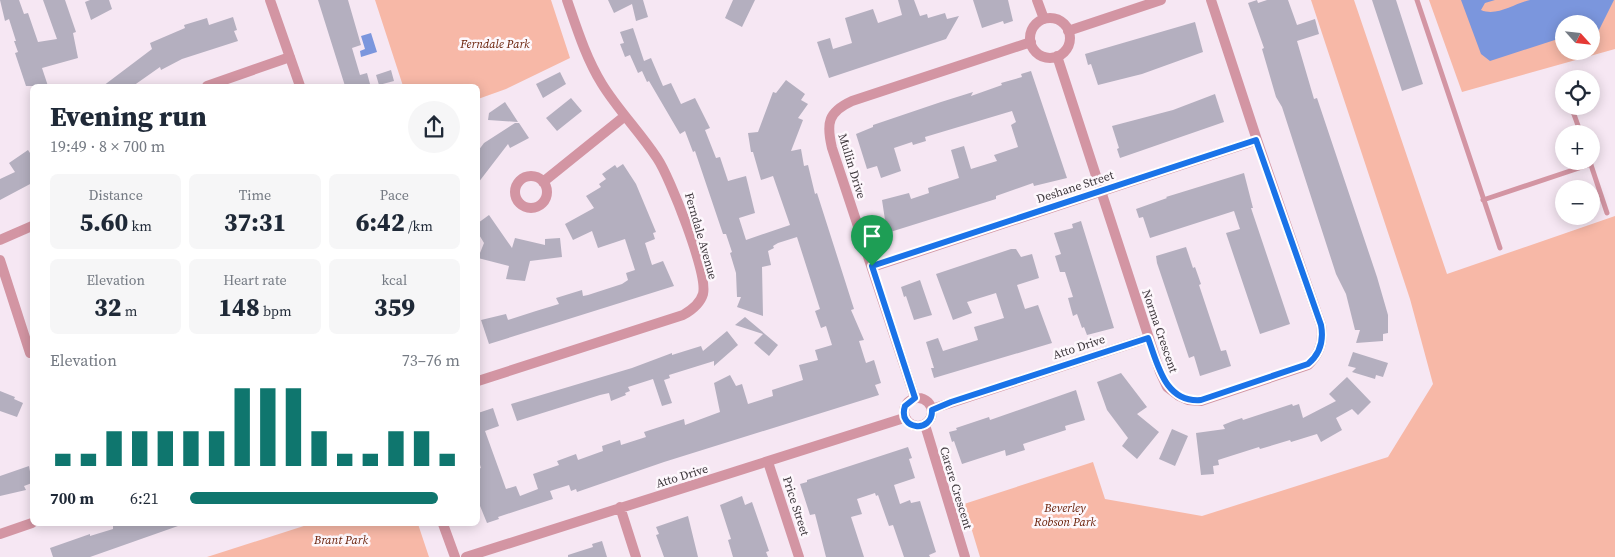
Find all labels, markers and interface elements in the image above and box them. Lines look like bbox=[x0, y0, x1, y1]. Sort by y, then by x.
north arrow bbox=[1555, 15, 1600, 60]
map controls bbox=[1555, 15, 1600, 225]
park label: Ferndale Park bbox=[459, 36, 530, 52]
button: locate bbox=[1555, 70, 1600, 115]
text: Evening run bbox=[50, 97, 207, 135]
button: share bbox=[408, 101, 460, 153]
button: + bbox=[1555, 125, 1600, 170]
street label: Mullin Drive bbox=[835, 131, 869, 201]
text: 19:49 · 8 × 700 m bbox=[50, 135, 165, 157]
street label: Deshane Street bbox=[1034, 167, 1116, 207]
button: − bbox=[1555, 180, 1600, 225]
text: Distance bbox=[89, 185, 143, 205]
text: Time bbox=[239, 185, 271, 205]
text: Pace bbox=[380, 185, 409, 205]
street label: Ferndale Avenue bbox=[681, 191, 721, 281]
text: 5.60 bbox=[79, 205, 128, 239]
text: 37:31 bbox=[224, 205, 286, 239]
text: 6:42 bbox=[356, 205, 405, 239]
pin bbox=[851, 215, 893, 266]
text: km bbox=[128, 216, 152, 236]
text: /km bbox=[405, 216, 433, 236]
icon: arrive bbox=[858, 222, 886, 250]
text: Elevation bbox=[86, 270, 145, 290]
text: Heart rate bbox=[223, 270, 287, 290]
text: kcal bbox=[382, 270, 407, 290]
street label: Norma Crescent bbox=[1138, 287, 1182, 375]
text: 32 bbox=[94, 290, 122, 324]
text: 148 bbox=[218, 290, 260, 324]
text: 359 bbox=[374, 290, 415, 324]
text: m bbox=[122, 301, 137, 321]
text: bpm bbox=[260, 301, 292, 321]
street label: Atto Drive bbox=[1051, 331, 1107, 363]
text: Elevation bbox=[50, 349, 117, 371]
text: 73–76 m bbox=[402, 349, 460, 371]
street label: Carere Crescent bbox=[936, 445, 976, 531]
street label: Atto Drive bbox=[654, 460, 710, 492]
street label: Price Street bbox=[779, 474, 813, 538]
text: 700 m bbox=[50, 487, 94, 509]
text: 6:21 bbox=[130, 487, 159, 509]
park label: Beverley Robson Park bbox=[1033, 500, 1096, 530]
park label: Brant Park bbox=[313, 532, 368, 548]

